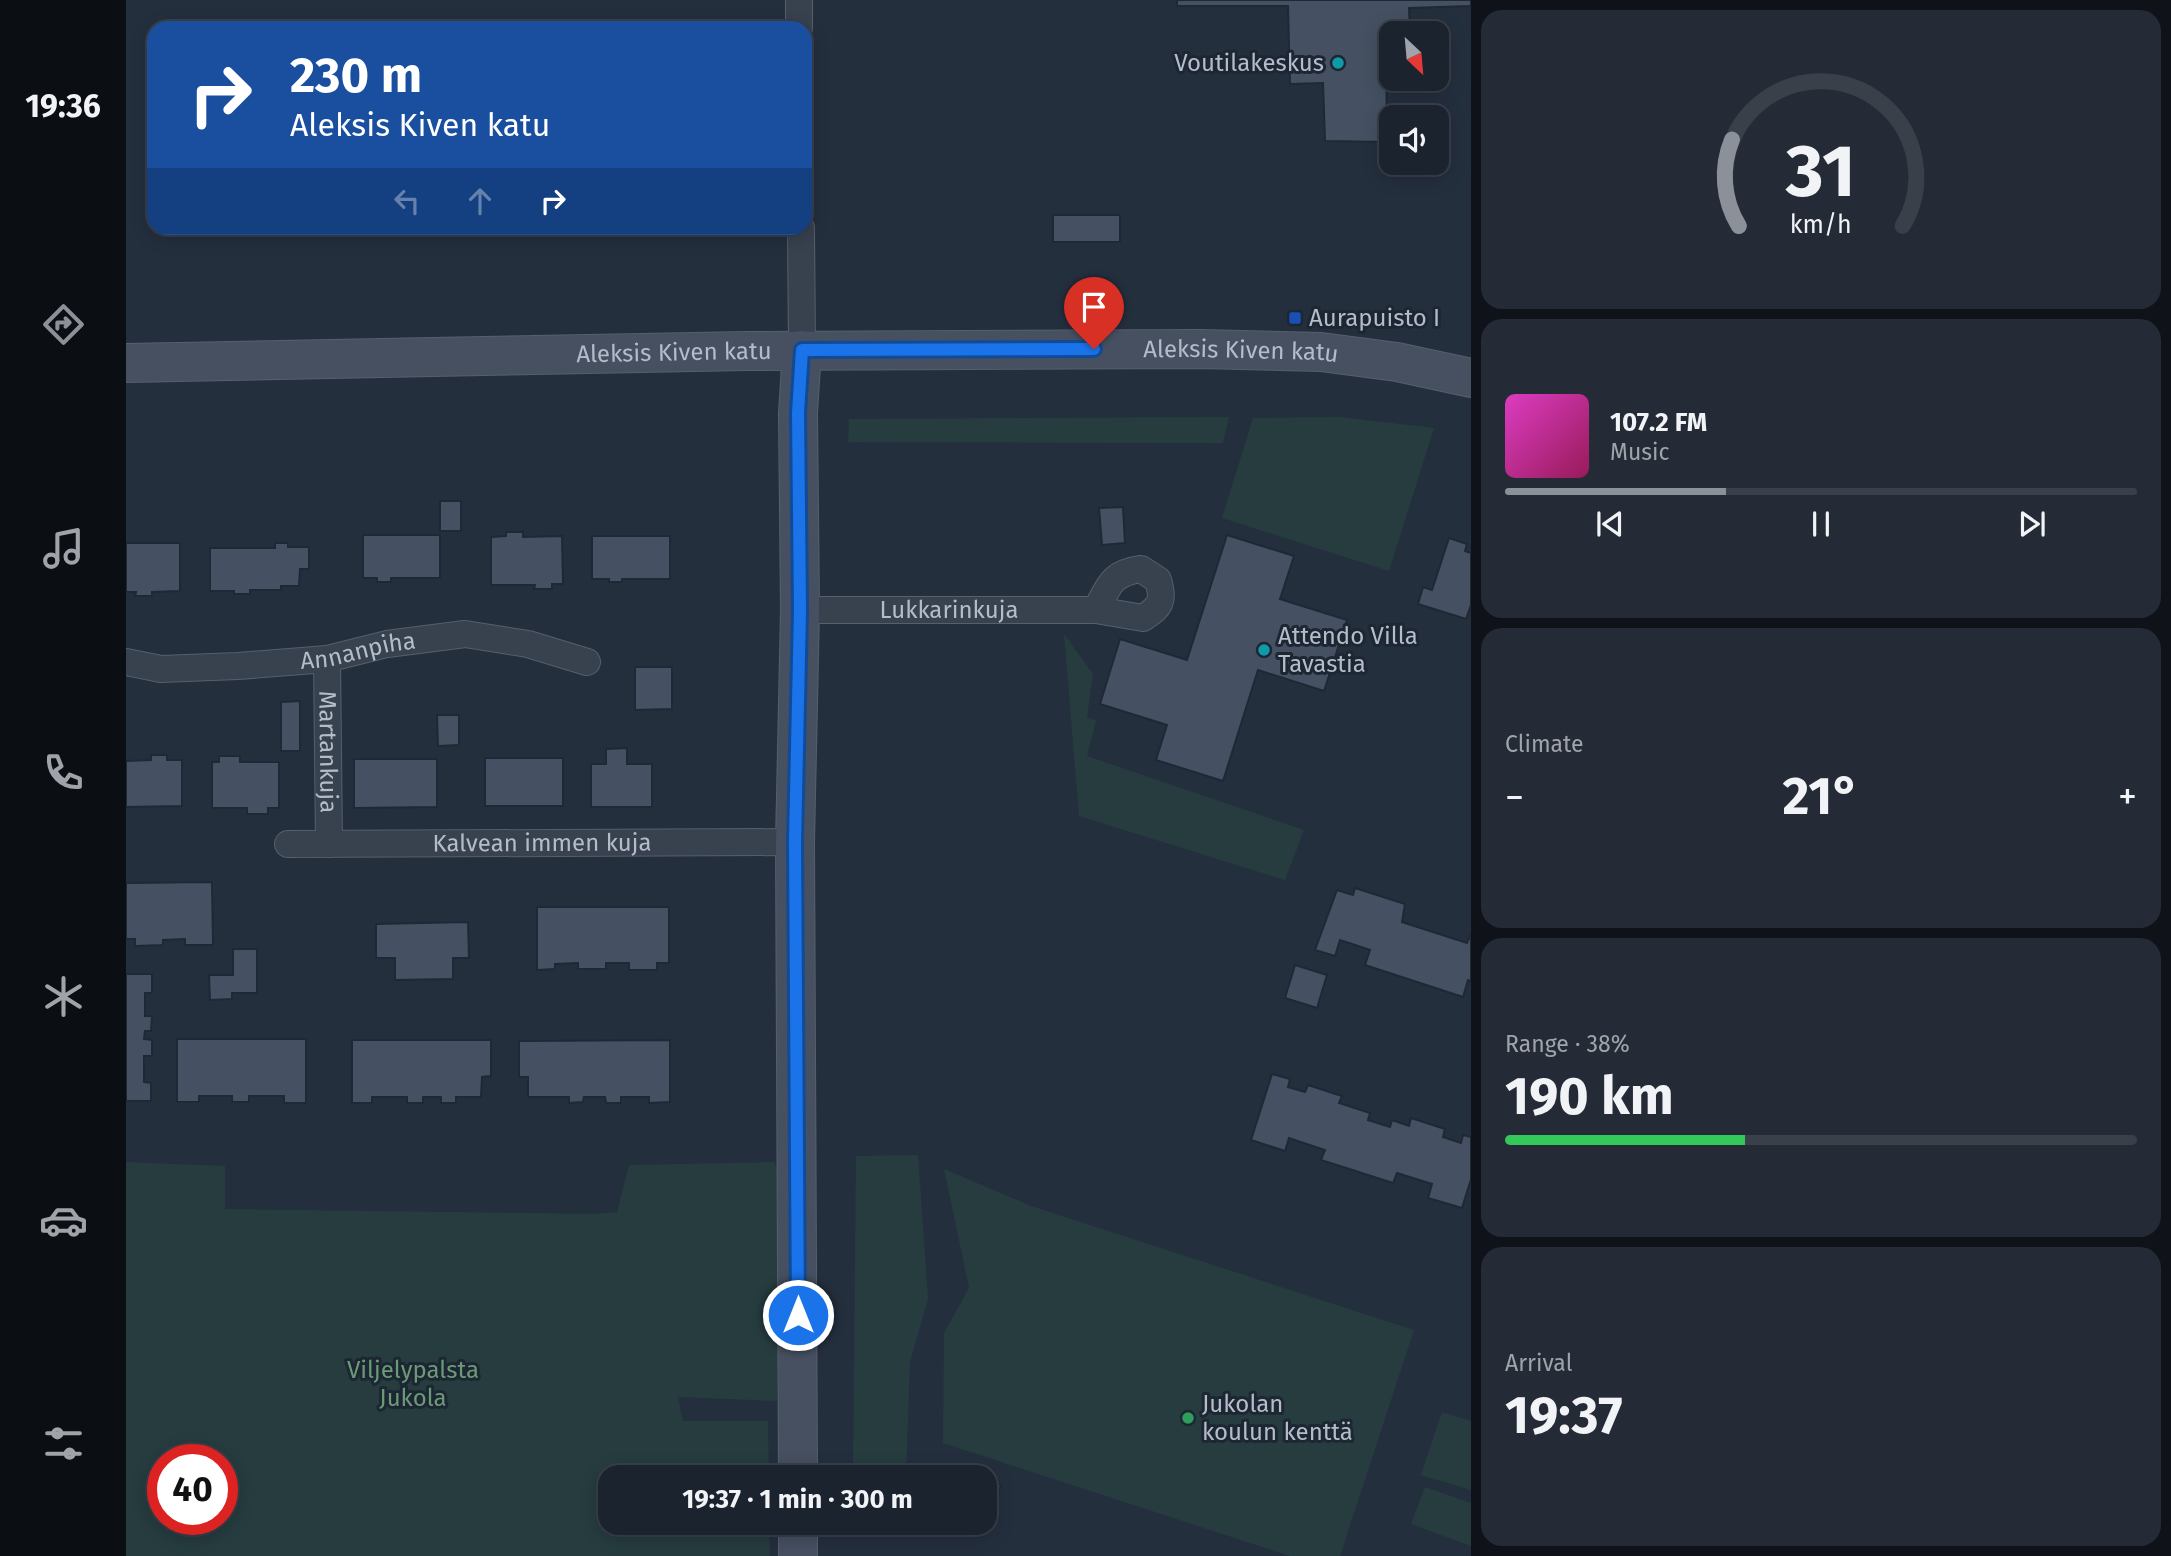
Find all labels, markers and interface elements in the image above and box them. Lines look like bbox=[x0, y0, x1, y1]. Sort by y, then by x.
north arrow bbox=[1379, 21, 1449, 91]
map controls bbox=[1379, 21, 1449, 175]
text: 230 m bbox=[290, 46, 422, 105]
icon: right bbox=[175, 49, 266, 140]
place label: Voutilakeskus bbox=[1174, 49, 1324, 77]
marker: Voutilakeskus bbox=[1330, 55, 1346, 71]
text: 19:36 bbox=[25, 87, 101, 125]
button: sound bbox=[1379, 105, 1449, 175]
text: Aleksis Kiven katu bbox=[290, 106, 550, 144]
text: 31 bbox=[1785, 128, 1856, 215]
icon: left bbox=[388, 182, 426, 220]
icon: ahead bbox=[461, 182, 499, 220]
icon: right bbox=[534, 182, 572, 220]
text: km/h bbox=[1790, 209, 1852, 239]
pin bbox=[1064, 277, 1124, 349]
icon: arrive bbox=[1075, 288, 1113, 326]
icon: directions bbox=[39, 300, 88, 349]
place label: Aurapuisto I bbox=[1309, 304, 1440, 332]
marker: Aurapuisto I bbox=[1287, 310, 1303, 326]
street label: Aleksis Kiven katu bbox=[1143, 335, 1340, 368]
street label: Aleksis Kiven katu bbox=[576, 337, 772, 368]
text: 107.2 FM bbox=[1610, 407, 1707, 438]
text: Music bbox=[1610, 438, 1670, 466]
icon: previous bbox=[1591, 505, 1629, 543]
icon: pause bbox=[1802, 505, 1840, 543]
icon: next bbox=[2013, 505, 2051, 543]
icon: music bbox=[39, 524, 88, 573]
street label: Lukkarinkuja bbox=[880, 596, 1018, 624]
place label: Attendo Villa Tavastia bbox=[1278, 622, 1418, 678]
street label: Annanpiha bbox=[299, 626, 417, 675]
marker: Attendo Villa Tavastia bbox=[1256, 642, 1272, 658]
street label: Martankuja bbox=[313, 691, 343, 813]
text: Climate bbox=[1505, 730, 1584, 758]
icon: phone bbox=[39, 748, 88, 797]
text: 21° bbox=[1783, 765, 1860, 828]
text: − bbox=[1505, 774, 1524, 820]
text: + bbox=[2118, 774, 2137, 820]
street label: Kalvean immen kuja bbox=[432, 829, 652, 857]
icon: climate bbox=[39, 972, 88, 1021]
text: Range · 38% bbox=[1505, 1030, 1630, 1058]
text: 190 km bbox=[1505, 1065, 1674, 1128]
icon: car bbox=[39, 1196, 88, 1245]
position arrow bbox=[761, 1278, 835, 1352]
text: Arrival bbox=[1505, 1349, 1572, 1377]
park label: Viljelypalsta Jukola bbox=[347, 1356, 479, 1412]
text: 19:37 bbox=[1505, 1384, 1623, 1447]
place label: Jukolan koulun kenttä bbox=[1202, 1390, 1353, 1446]
marker: Jukolan koulun kenttä bbox=[1180, 1410, 1196, 1426]
icon: filters bbox=[39, 1419, 88, 1468]
speed limit sign: 40 bbox=[147, 1444, 238, 1535]
text: 19:37 · 1 min · 300 m bbox=[682, 1484, 913, 1515]

